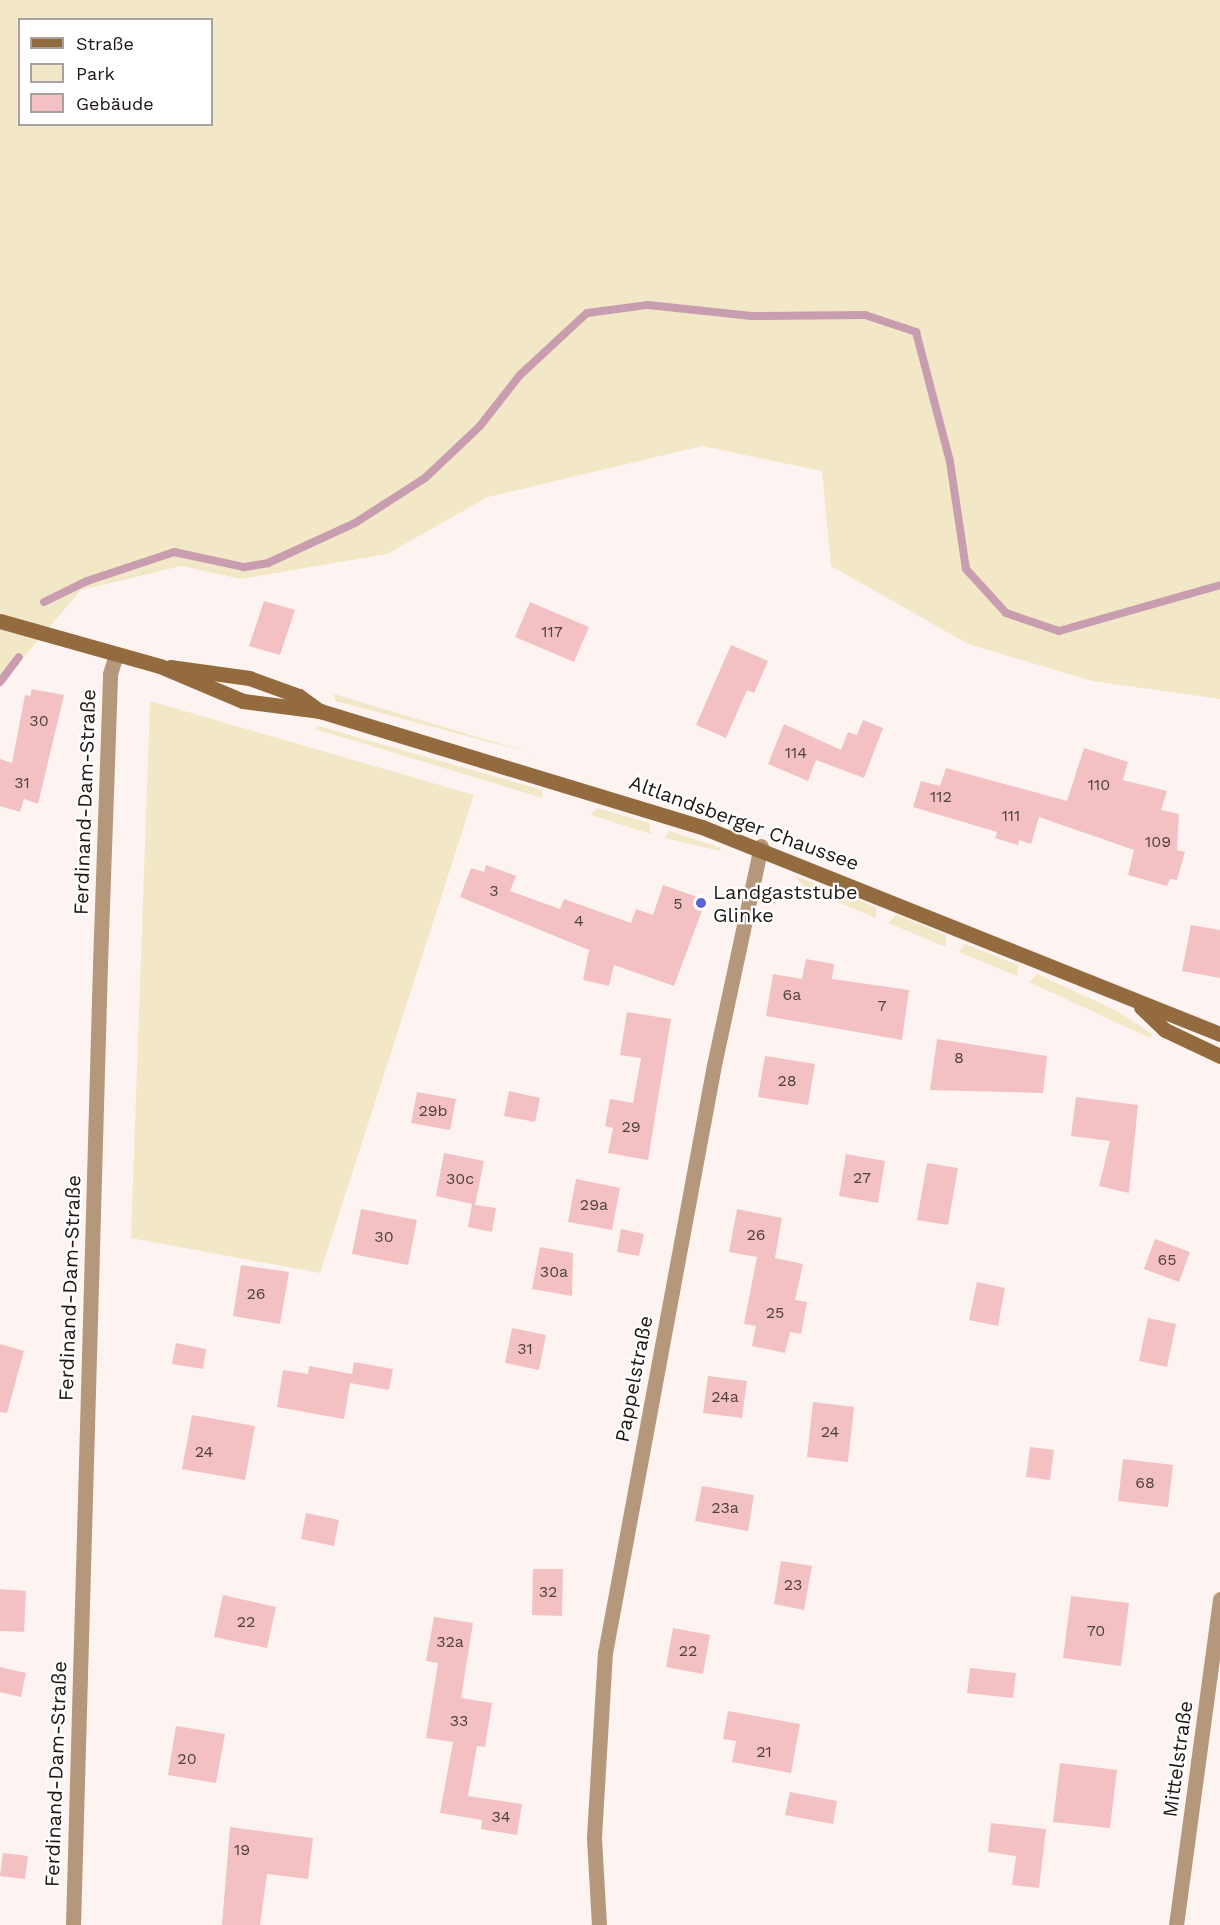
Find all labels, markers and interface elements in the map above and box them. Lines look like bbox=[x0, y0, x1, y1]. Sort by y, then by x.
legend bbox=[18, 18, 213, 126]
text: Straße bbox=[76, 33, 134, 54]
text: Park bbox=[76, 63, 115, 84]
text: Gebäude bbox=[76, 93, 154, 114]
house number: 117 bbox=[541, 622, 563, 642]
street label: Ferdinand-Dam-Straße bbox=[69, 689, 101, 915]
house number: 30 bbox=[29, 711, 49, 731]
house number: 114 bbox=[785, 743, 807, 763]
street label: Altlandsberger Chaussee bbox=[626, 770, 862, 876]
house number: 31 bbox=[14, 773, 30, 793]
house number: 110 bbox=[1088, 775, 1110, 795]
house number: 112 bbox=[930, 787, 952, 807]
house number: 111 bbox=[1002, 806, 1020, 826]
house number: 109 bbox=[1145, 832, 1171, 852]
place label: Landgaststube Glinke bbox=[713, 880, 857, 927]
house number: 3 bbox=[489, 881, 499, 901]
house number: 5 bbox=[673, 894, 683, 914]
marker: Landgaststube Glinke bbox=[694, 896, 708, 910]
house number: 4 bbox=[574, 911, 584, 931]
house number: 6a bbox=[783, 985, 801, 1005]
house number: 7 bbox=[878, 996, 886, 1016]
house number: 8 bbox=[954, 1048, 964, 1068]
house number: 28 bbox=[777, 1071, 797, 1091]
house number: 29b bbox=[418, 1101, 448, 1121]
house number: 29 bbox=[621, 1117, 641, 1137]
house number: 27 bbox=[853, 1168, 871, 1188]
house number: 30c bbox=[446, 1169, 474, 1189]
street label: Ferdinand-Dam-Straße bbox=[54, 1175, 86, 1401]
house number: 29a bbox=[580, 1195, 608, 1215]
house number: 26 bbox=[746, 1225, 766, 1245]
house number: 30 bbox=[374, 1227, 394, 1247]
house number: 65 bbox=[1157, 1250, 1177, 1270]
house number: 30a bbox=[540, 1262, 568, 1282]
house number: 26 bbox=[246, 1284, 266, 1304]
house number: 25 bbox=[766, 1303, 784, 1323]
street label: Pappelstraße bbox=[610, 1314, 658, 1444]
house number: 31 bbox=[517, 1339, 533, 1359]
house number: 24a bbox=[711, 1387, 739, 1407]
house number: 24 bbox=[821, 1422, 839, 1442]
house number: 24 bbox=[195, 1442, 213, 1462]
house number: 68 bbox=[1135, 1473, 1155, 1493]
house number: 23a bbox=[711, 1498, 739, 1518]
house number: 23 bbox=[784, 1575, 802, 1595]
house number: 32 bbox=[539, 1582, 557, 1602]
house number: 22 bbox=[237, 1612, 255, 1632]
house number: 70 bbox=[1087, 1621, 1105, 1641]
house number: 32a bbox=[436, 1632, 464, 1652]
house number: 22 bbox=[679, 1641, 697, 1661]
street label: Ferdinand-Dam-Straße bbox=[40, 1661, 72, 1887]
street label: Mittelstraße bbox=[1158, 1699, 1198, 1819]
house number: 33 bbox=[450, 1711, 468, 1731]
house number: 21 bbox=[756, 1742, 772, 1762]
house number: 20 bbox=[177, 1749, 197, 1769]
house number: 34 bbox=[491, 1807, 511, 1827]
house number: 19 bbox=[234, 1840, 250, 1860]

